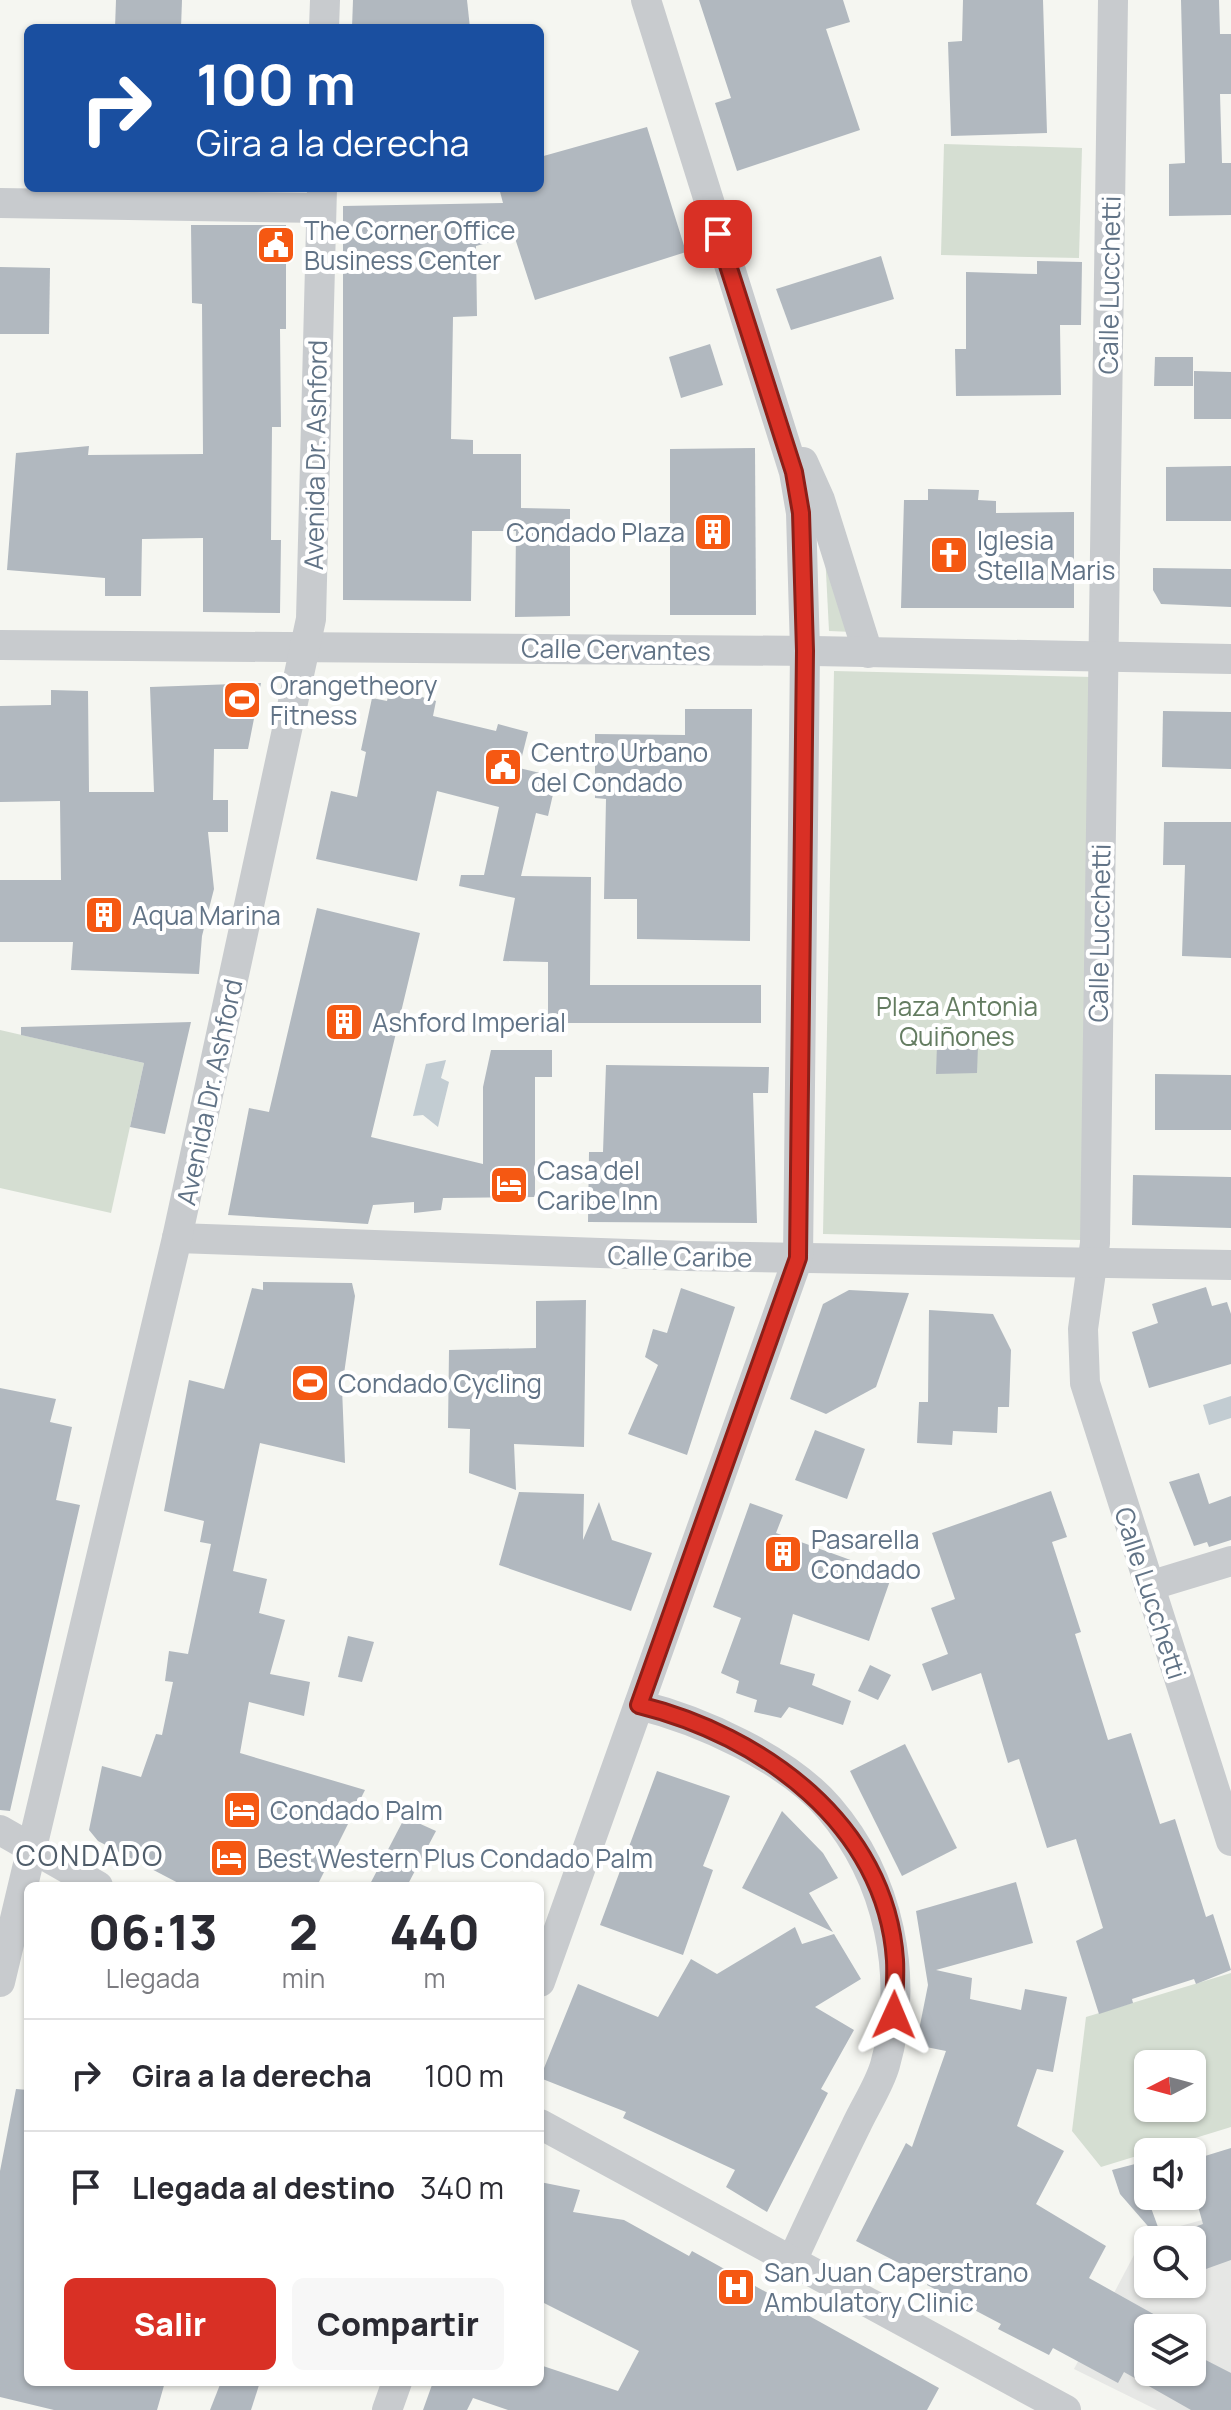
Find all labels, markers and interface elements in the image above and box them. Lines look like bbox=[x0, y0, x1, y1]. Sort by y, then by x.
text: 100 m bbox=[196, 45, 356, 122]
icon: right bbox=[64, 56, 168, 160]
text: Gira a la derecha bbox=[196, 118, 469, 167]
street label: Calle Lucchetti bbox=[1089, 195, 1129, 375]
pin bbox=[684, 200, 752, 268]
place label: The Corner Office Business Center bbox=[304, 212, 516, 278]
icon: arrive bbox=[696, 212, 740, 256]
public building icon: The Corner Office Business Center bbox=[255, 224, 297, 266]
street label: Avenida Dr. Ashford bbox=[295, 340, 335, 570]
building icon: Condado Plaza bbox=[692, 511, 734, 553]
place label: Condado Plaza bbox=[506, 514, 685, 550]
place label: Iglesia Stella Maris bbox=[977, 522, 1115, 588]
church icon: Iglesia Stella Maris bbox=[928, 534, 970, 576]
street label: Calle Cervantes bbox=[521, 629, 711, 669]
place label: Orangetheory Fitness bbox=[270, 667, 438, 733]
sports icon: Orangetheory Fitness bbox=[221, 679, 263, 721]
place label: Centro Urbano del Condado bbox=[531, 734, 708, 800]
public building icon: Centro Urbano del Condado bbox=[482, 746, 524, 788]
street label: Calle Lucchetti bbox=[1079, 843, 1119, 1023]
building icon: Aqua Marina bbox=[83, 894, 125, 936]
place label: Aqua Marina bbox=[132, 897, 281, 933]
street label: Avenida Dr. Ashford bbox=[167, 976, 251, 1208]
park label: Plaza Antonia Quiñones bbox=[876, 988, 1038, 1054]
building icon: Ashford Imperial bbox=[323, 1001, 365, 1043]
place label: Ashford Imperial bbox=[372, 1004, 566, 1040]
place label: Casa del Caribe Inn bbox=[537, 1152, 658, 1218]
hotel icon: Casa del Caribe Inn bbox=[488, 1164, 530, 1206]
street label: Calle Caribe bbox=[607, 1237, 753, 1275]
sports icon: Condado Cycling bbox=[289, 1362, 331, 1404]
place label: Condado Cycling bbox=[338, 1365, 542, 1401]
street label: Calle Lucchetti bbox=[1106, 1502, 1196, 1684]
place label: Pasarella Condado bbox=[811, 1521, 921, 1587]
building icon: Pasarella Condado bbox=[762, 1533, 804, 1575]
hotel icon: Condado Palm bbox=[221, 1789, 263, 1831]
place label: Condado Palm bbox=[270, 1792, 443, 1828]
district label: CONDADO bbox=[16, 1836, 164, 1874]
hotel icon: Best Western Plus Condado Palm bbox=[208, 1837, 250, 1879]
place label: Best Western Plus Condado Palm bbox=[257, 1840, 653, 1876]
text: 06:13 bbox=[88, 1899, 218, 1964]
text: 2 bbox=[289, 1899, 318, 1964]
text: 440 bbox=[389, 1899, 480, 1964]
text: Llegada bbox=[106, 1960, 200, 1996]
text: min bbox=[282, 1960, 325, 1996]
text: m bbox=[424, 1960, 446, 1996]
position arrow bbox=[852, 1973, 936, 2057]
north arrow bbox=[1134, 2050, 1206, 2122]
map controls bbox=[1134, 2050, 1206, 2386]
icon: right bbox=[64, 2053, 108, 2097]
text: Gira a la derecha bbox=[132, 2055, 372, 2096]
text: 100 m bbox=[424, 2055, 504, 2096]
button: sound bbox=[1134, 2138, 1206, 2210]
icon: arrive bbox=[64, 2165, 108, 2209]
text: Llegada al destino bbox=[132, 2167, 395, 2208]
text: 340 m bbox=[420, 2167, 504, 2208]
button: search bbox=[1134, 2226, 1206, 2298]
place label: San Juan Caperstrano Ambulatory Clinic bbox=[764, 2254, 1028, 2320]
hospital icon: San Juan Caperstrano Ambulatory Clinic bbox=[715, 2266, 757, 2308]
button: Salir bbox=[64, 2278, 276, 2370]
button: Compartir bbox=[292, 2278, 504, 2370]
button: layers bbox=[1134, 2314, 1206, 2386]

